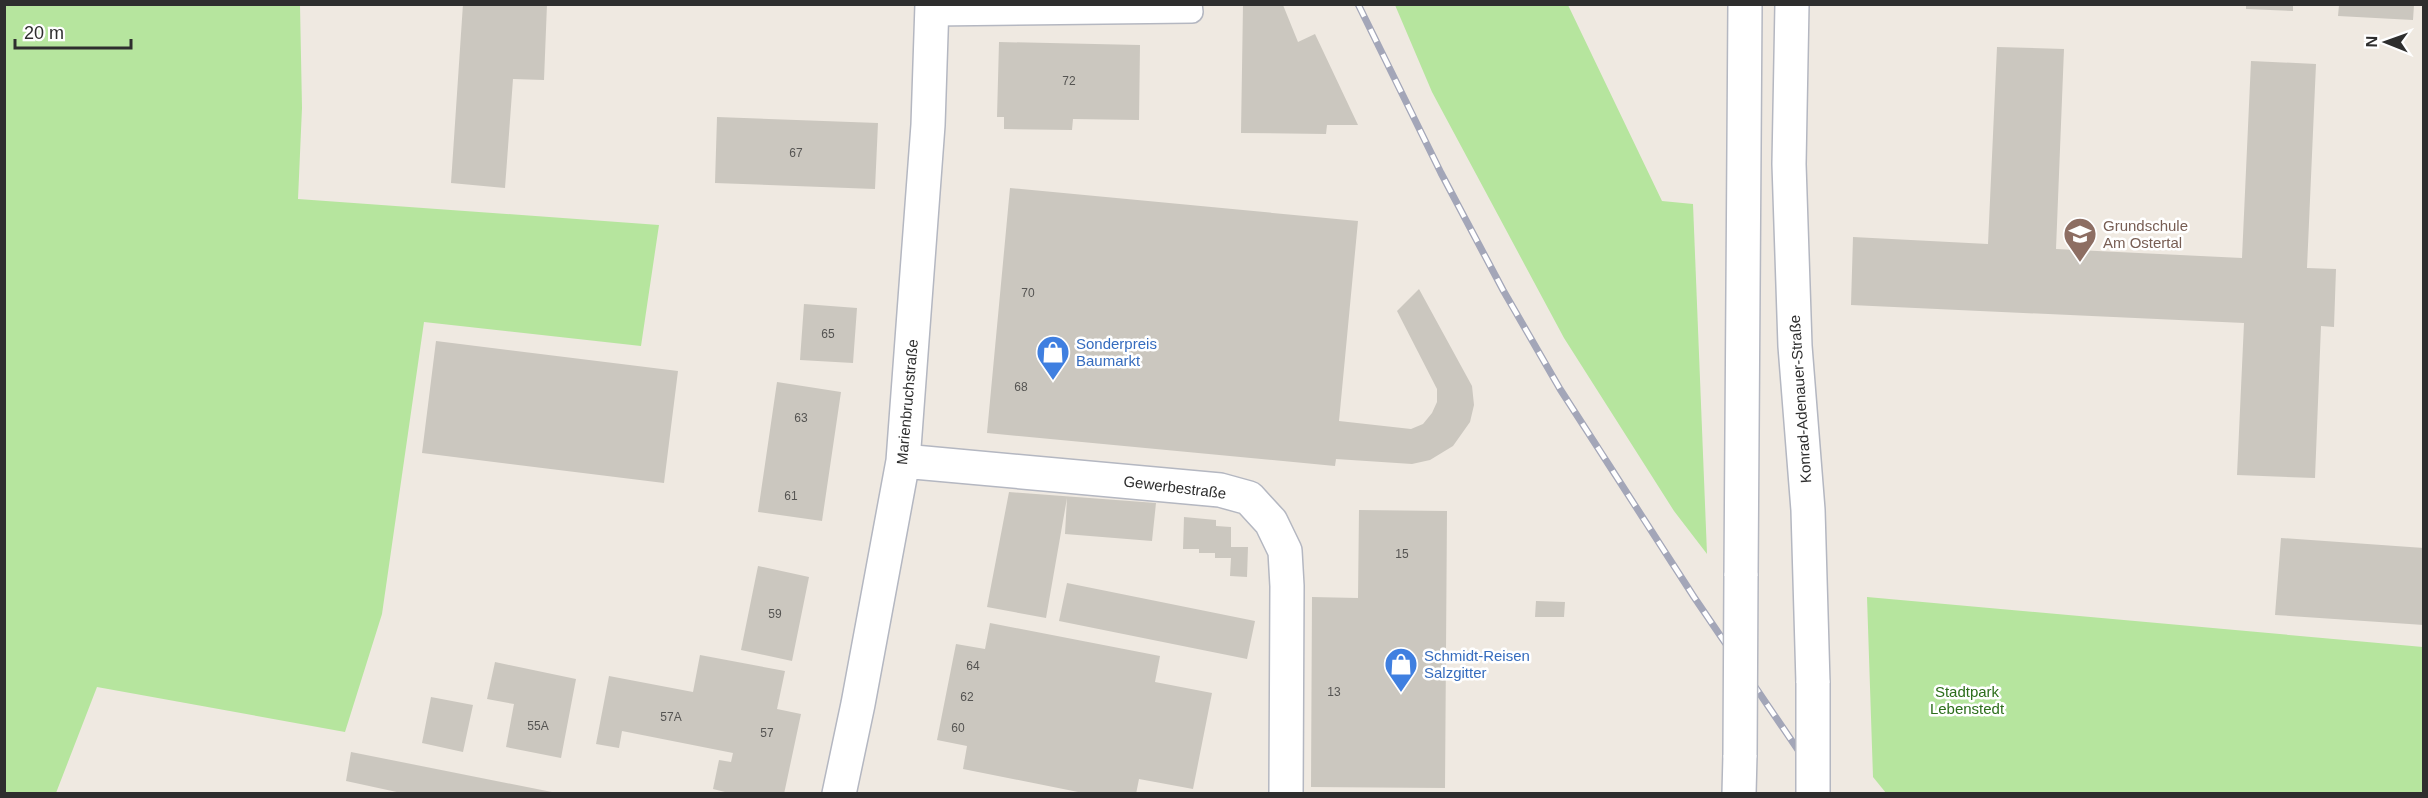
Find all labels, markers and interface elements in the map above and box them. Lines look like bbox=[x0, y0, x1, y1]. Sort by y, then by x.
scale bar bbox=[15, 12, 130, 50]
north arrow bbox=[2356, 12, 2416, 72]
text: 20 m bbox=[24, 23, 64, 43]
text: N bbox=[2363, 36, 2380, 48]
house number: 72 bbox=[1062, 74, 1076, 88]
house number: 67 bbox=[789, 146, 803, 160]
school or university icon: Grundschule Am Ostertal bbox=[2062, 216, 2098, 263]
place label: Grundschule Am Ostertal bbox=[2103, 217, 2188, 251]
house number: 70 bbox=[1021, 286, 1035, 300]
street label: Konrad-Adenauer-Straße bbox=[1786, 314, 1814, 484]
house number: 65 bbox=[821, 327, 835, 341]
shop icon: Sonderpreis Baumarkt bbox=[1035, 334, 1071, 381]
place label: Sonderpreis Baumarkt bbox=[1076, 335, 1157, 369]
street label: Marienbruchstraße bbox=[893, 339, 921, 465]
house number: 68 bbox=[1014, 380, 1028, 394]
house number: 63 bbox=[794, 411, 808, 425]
street label: Gewerbestraße bbox=[1123, 472, 1227, 502]
house number: 61 bbox=[784, 489, 798, 503]
house number: 15 bbox=[1395, 547, 1409, 561]
house number: 59 bbox=[768, 607, 782, 621]
shop icon: Schmidt-Reisen Salzgitter bbox=[1383, 646, 1419, 693]
place label: Schmidt-Reisen Salzgitter bbox=[1424, 647, 1530, 681]
house number: 64 bbox=[966, 659, 980, 673]
park label: Stadtpark Lebenstedt bbox=[1930, 683, 2005, 717]
house number: 13 bbox=[1327, 685, 1341, 699]
house number: 62 bbox=[960, 690, 974, 704]
house number: 57A bbox=[660, 710, 682, 724]
house number: 55A bbox=[527, 719, 549, 733]
house number: 60 bbox=[951, 721, 965, 735]
house number: 57 bbox=[760, 726, 774, 740]

